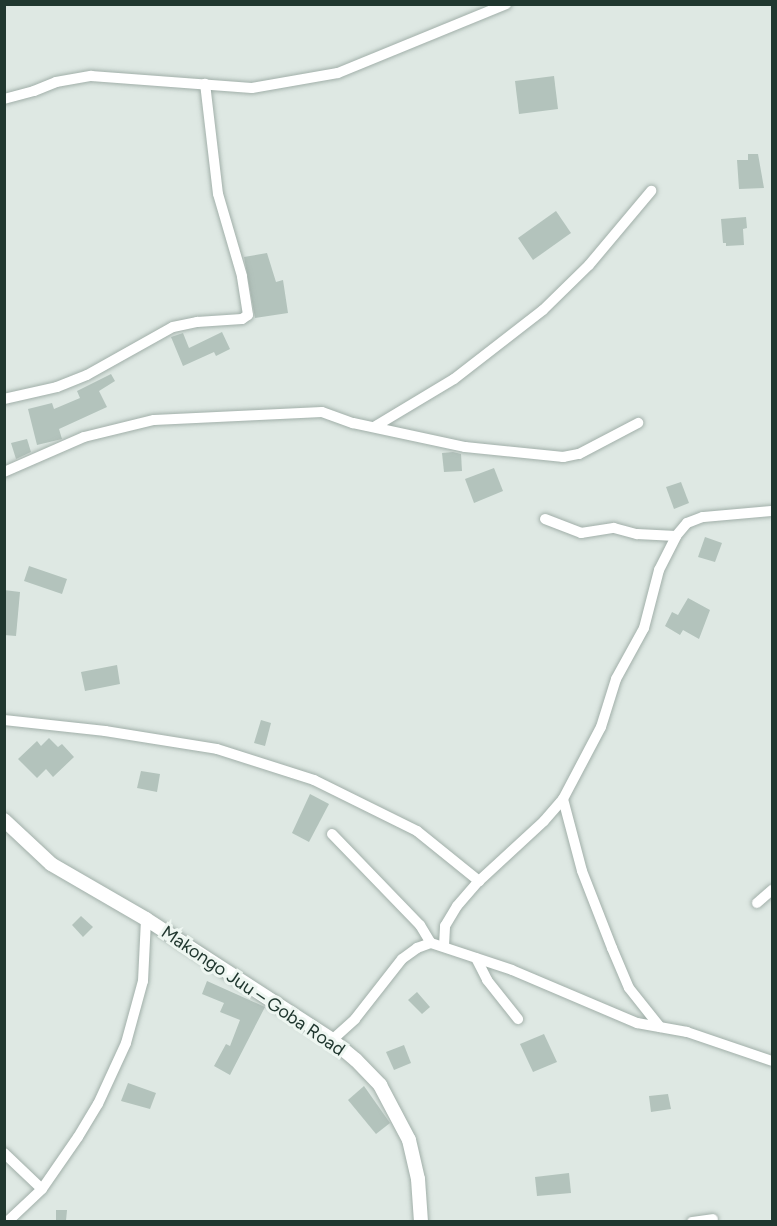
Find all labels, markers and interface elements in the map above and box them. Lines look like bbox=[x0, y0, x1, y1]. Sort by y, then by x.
street label: Makongo Juu – Goba Road bbox=[157, 921, 349, 1061]

